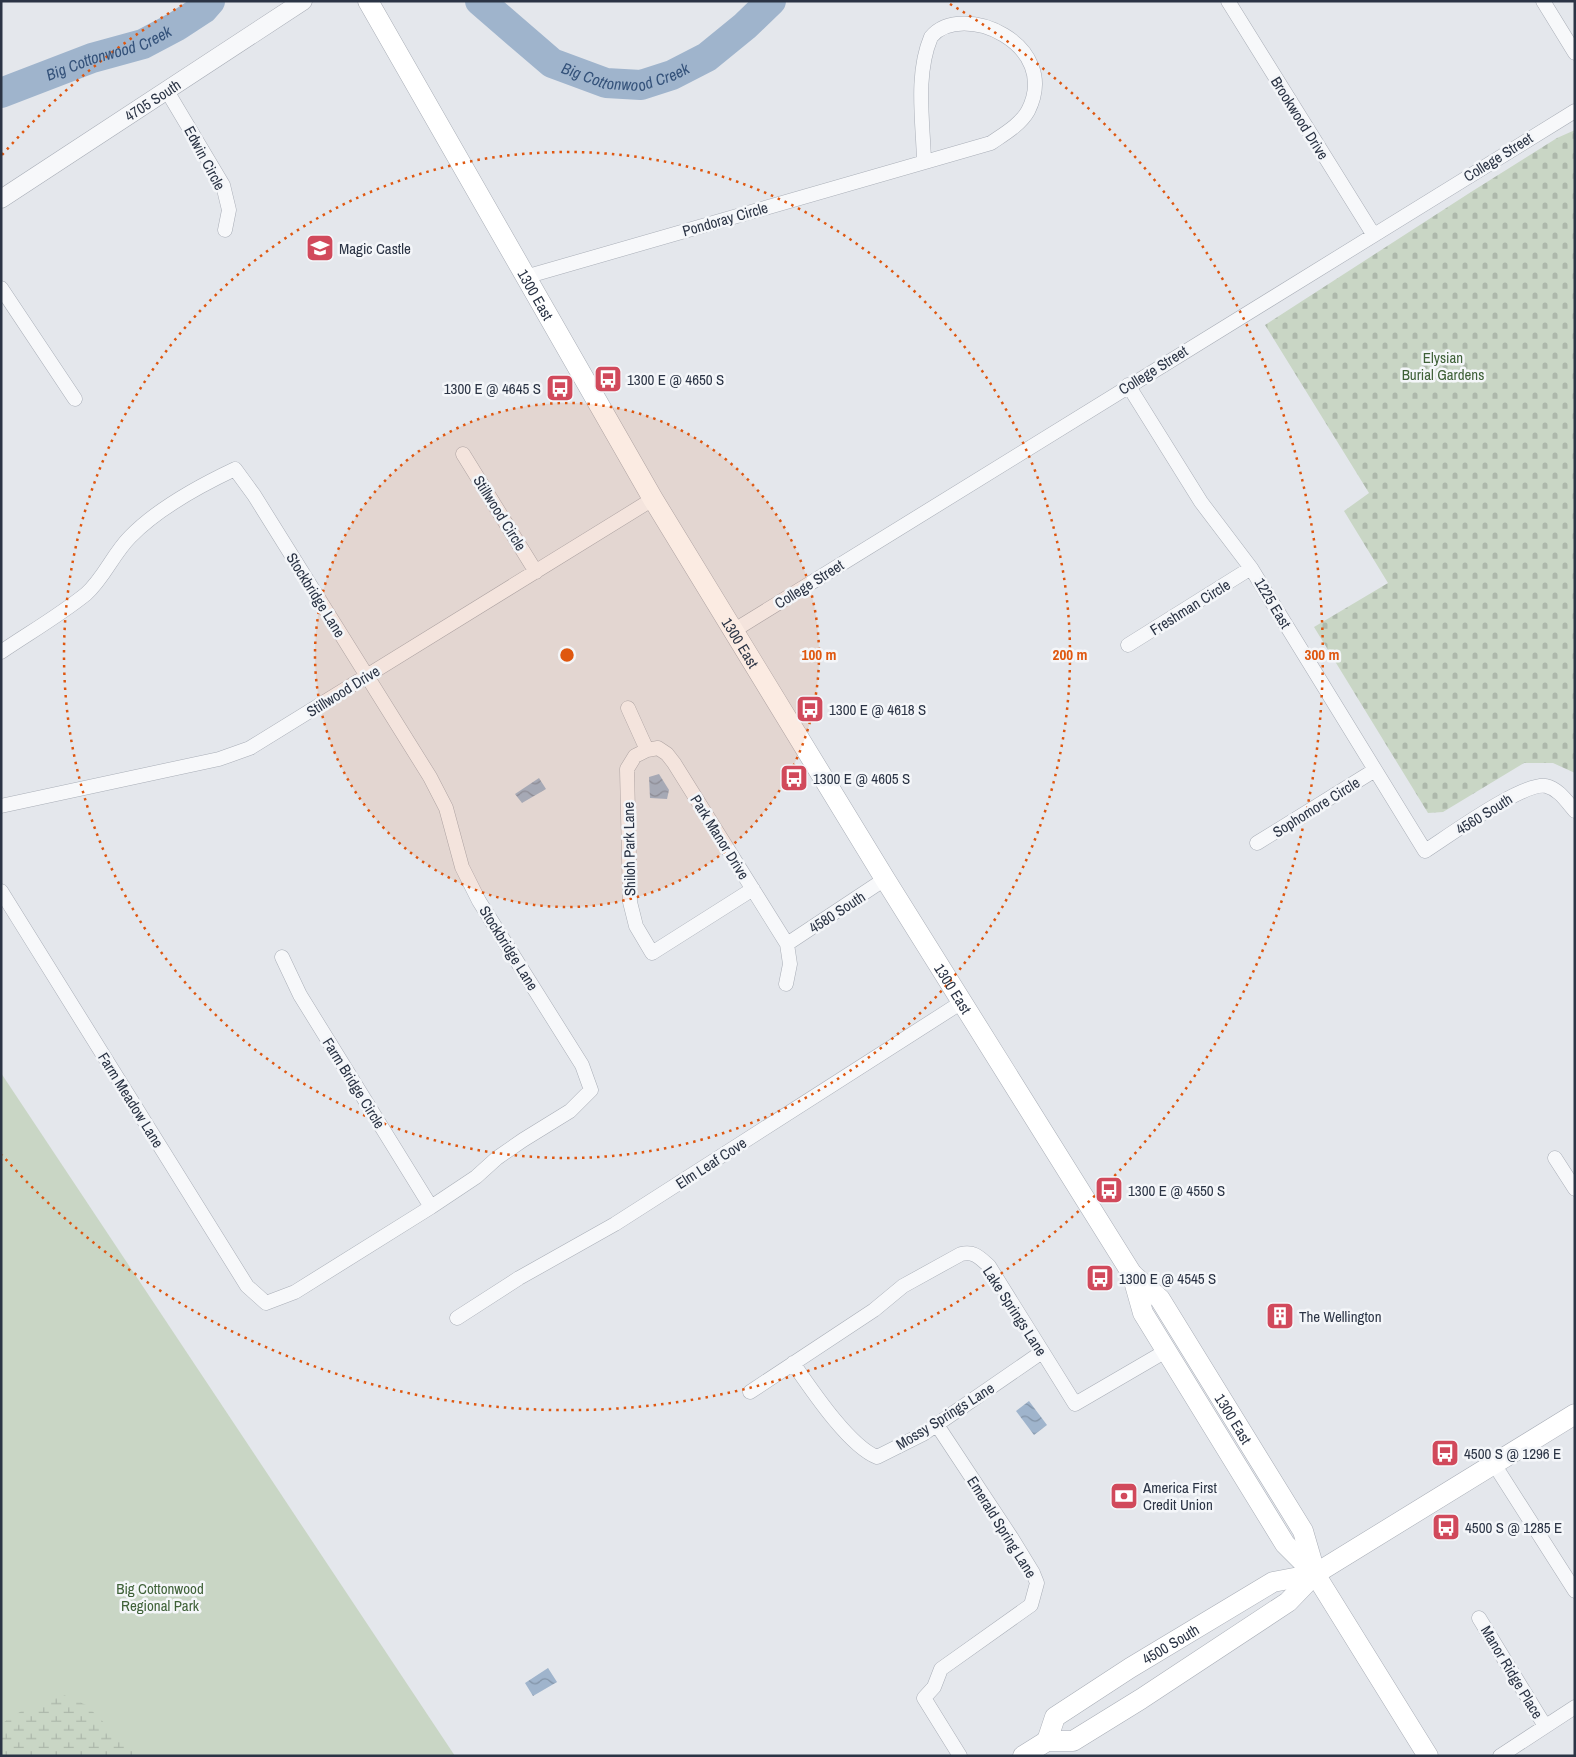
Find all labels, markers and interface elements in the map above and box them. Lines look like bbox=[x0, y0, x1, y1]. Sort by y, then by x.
water label: Big Cottonwood Creek bbox=[43, 20, 176, 86]
water label: Big Cottonwood Creek bbox=[558, 56, 693, 96]
street label: Brookwood Drive bbox=[1266, 72, 1334, 164]
street label: 4705 South bbox=[120, 74, 184, 126]
street label: Edwin Circle bbox=[179, 122, 231, 194]
street label: College Street bbox=[1459, 127, 1537, 187]
street label: Pondoray Circle bbox=[680, 197, 770, 241]
school or university icon: Magic Castle bbox=[305, 233, 335, 263]
place label: Magic Castle bbox=[339, 238, 411, 259]
street label: 1300 East bbox=[513, 265, 559, 324]
street label: College Street bbox=[1114, 340, 1192, 400]
park label: Elysian Burial Gardens bbox=[1402, 347, 1484, 385]
bus stop icon: 1300 E @ 4650 S bbox=[593, 364, 623, 394]
place label: 1300 E @ 4650 S bbox=[627, 369, 724, 390]
bus stop icon: 1300 E @ 4645 S bbox=[545, 373, 575, 403]
place label: 1300 E @ 4645 S bbox=[444, 378, 541, 399]
street label: Stillwood Circle bbox=[468, 471, 532, 555]
street label: Stockbridge Lane bbox=[282, 549, 351, 642]
street label: College Street bbox=[770, 554, 848, 614]
street label: Freshman Circle bbox=[1146, 574, 1234, 640]
street label: 1225 East bbox=[1250, 574, 1297, 633]
street label: 1300 East bbox=[717, 613, 764, 672]
text: 100 m bbox=[802, 644, 836, 665]
text: 200 m bbox=[1053, 644, 1087, 665]
text: 300 m bbox=[1305, 644, 1339, 665]
centre of rings bbox=[558, 646, 576, 664]
street label: Stillwood Drive bbox=[302, 660, 384, 722]
bus stop icon: 1300 E @ 4618 S bbox=[795, 694, 825, 724]
place label: 1300 E @ 4618 S bbox=[829, 699, 926, 720]
bus stop icon: 1300 E @ 4605 S bbox=[779, 763, 809, 793]
place label: 1300 E @ 4605 S bbox=[813, 768, 910, 789]
street label: Sophomore Circle bbox=[1268, 772, 1364, 842]
street label: 4560 South bbox=[1452, 788, 1516, 840]
street label: Park Manor Drive bbox=[686, 791, 755, 884]
street label: Shiloh Park Lane bbox=[618, 801, 640, 896]
street label: 4580 South bbox=[805, 886, 869, 938]
street label: Stockbridge Lane bbox=[475, 902, 544, 995]
street label: 1300 East bbox=[930, 959, 977, 1018]
street label: Farm Bridge Circle bbox=[318, 1034, 390, 1132]
street label: Farm Meadow Lane bbox=[93, 1048, 169, 1152]
street label: Elm Leaf Cove bbox=[671, 1132, 751, 1194]
bus stop icon: 1300 E @ 4550 S bbox=[1094, 1175, 1124, 1205]
place label: 1300 E @ 4550 S bbox=[1128, 1180, 1225, 1201]
street label: Lake Springs Lane bbox=[978, 1262, 1052, 1360]
bus stop icon: 1300 E @ 4545 S bbox=[1085, 1263, 1115, 1293]
place label: 1300 E @ 4545 S bbox=[1119, 1268, 1216, 1289]
building icon: The Wellington bbox=[1265, 1301, 1295, 1331]
place label: The Wellington bbox=[1299, 1306, 1382, 1327]
street label: Mossy Springs Lane bbox=[892, 1377, 998, 1455]
street label: 1300 East bbox=[1210, 1389, 1257, 1448]
bus stop icon: 4500 S @ 1296 E bbox=[1430, 1438, 1460, 1468]
place label: 4500 S @ 1296 E bbox=[1464, 1443, 1561, 1464]
street label: Emerald Spring Lane bbox=[962, 1472, 1042, 1582]
place label: America First Credit Union bbox=[1142, 1477, 1217, 1515]
bank icon: America First Credit Union bbox=[1109, 1481, 1139, 1511]
bus stop icon: 4500 S @ 1285 E bbox=[1431, 1512, 1461, 1542]
place label: 4500 S @ 1285 E bbox=[1465, 1517, 1562, 1538]
park label: Big Cottonwood Regional Park bbox=[116, 1578, 204, 1616]
street label: 4500 South bbox=[1138, 1618, 1203, 1669]
street label: Manor Ridge Place bbox=[1476, 1621, 1548, 1723]

